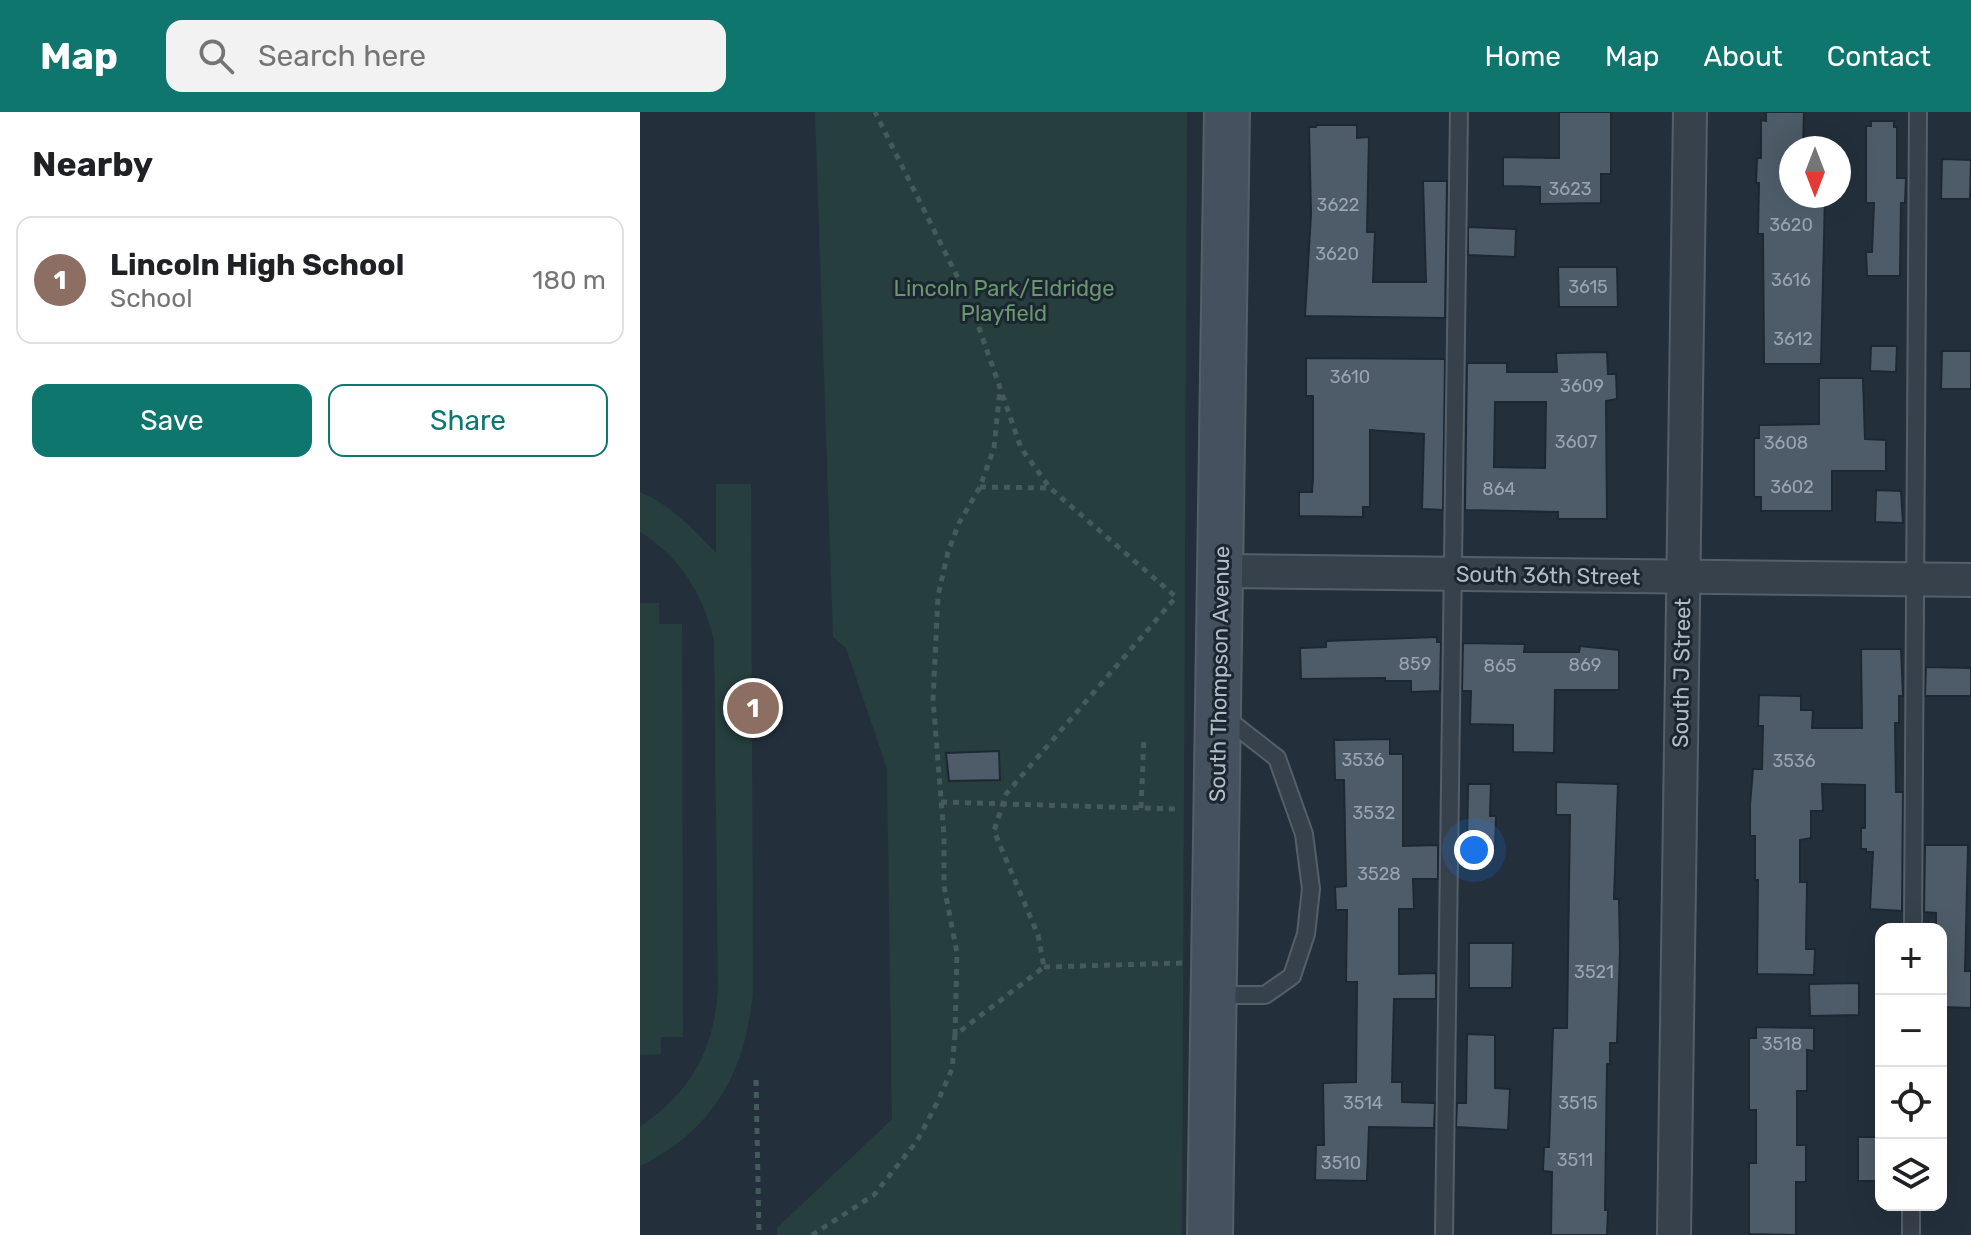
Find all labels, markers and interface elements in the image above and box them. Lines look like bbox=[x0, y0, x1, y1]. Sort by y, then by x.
search box bbox=[166, 20, 726, 92]
text: Map bbox=[40, 33, 118, 79]
icon: search bbox=[194, 34, 238, 78]
text: Search here bbox=[258, 38, 426, 74]
text: Home bbox=[1484, 40, 1561, 73]
text: Map bbox=[1605, 40, 1659, 73]
text: About bbox=[1703, 40, 1783, 73]
text: Contact bbox=[1827, 40, 1931, 73]
north arrow bbox=[1779, 136, 1851, 208]
text: Nearby bbox=[32, 144, 153, 185]
house number: 3623 bbox=[1548, 178, 1592, 200]
house number: 3622 bbox=[1317, 194, 1359, 216]
house number: 3620 bbox=[1769, 214, 1813, 236]
house number: 3620 bbox=[1315, 243, 1359, 265]
text: Lincoln High School bbox=[110, 247, 404, 283]
text: 1 bbox=[54, 265, 66, 296]
text: 180 m bbox=[532, 265, 606, 296]
house number: 3616 bbox=[1771, 269, 1811, 291]
park label: Lincoln Park/Eldridge Playfield bbox=[894, 275, 1115, 327]
house number: 3615 bbox=[1568, 276, 1608, 298]
text: School bbox=[110, 283, 193, 314]
house number: 3612 bbox=[1773, 328, 1813, 350]
house number: 3610 bbox=[1330, 366, 1370, 388]
house number: 3609 bbox=[1560, 375, 1604, 397]
button: Save bbox=[32, 384, 312, 457]
button: Share bbox=[328, 384, 608, 457]
house number: 3607 bbox=[1555, 431, 1597, 453]
house number: 3608 bbox=[1764, 432, 1808, 454]
house number: 3602 bbox=[1770, 476, 1814, 498]
house number: 864 bbox=[1482, 478, 1516, 500]
street label: South Thompson Avenue bbox=[1204, 546, 1235, 802]
street label: South 36th Street bbox=[1456, 560, 1641, 591]
street label: South J Street bbox=[1667, 597, 1696, 748]
house number: 859 bbox=[1399, 653, 1431, 675]
house number: 869 bbox=[1569, 654, 1601, 676]
house number: 865 bbox=[1484, 655, 1517, 677]
pin: 1 bbox=[727, 678, 779, 738]
house number: 3536 bbox=[1341, 749, 1385, 771]
house number: 3536 bbox=[1772, 750, 1816, 772]
house number: 3532 bbox=[1353, 802, 1395, 824]
your location bbox=[1454, 830, 1494, 870]
house number: 3528 bbox=[1357, 863, 1401, 885]
map controls bbox=[1875, 923, 1947, 1211]
button: + bbox=[1875, 923, 1947, 995]
house number: 3521 bbox=[1574, 961, 1614, 983]
button: − bbox=[1875, 995, 1947, 1067]
house number: 3518 bbox=[1762, 1033, 1802, 1055]
button: locate bbox=[1875, 1067, 1947, 1139]
house number: 3514 bbox=[1343, 1092, 1383, 1114]
house number: 3515 bbox=[1558, 1092, 1598, 1114]
button: layers bbox=[1875, 1139, 1947, 1211]
house number: 3511 bbox=[1557, 1149, 1593, 1171]
house number: 3510 bbox=[1321, 1152, 1361, 1174]

